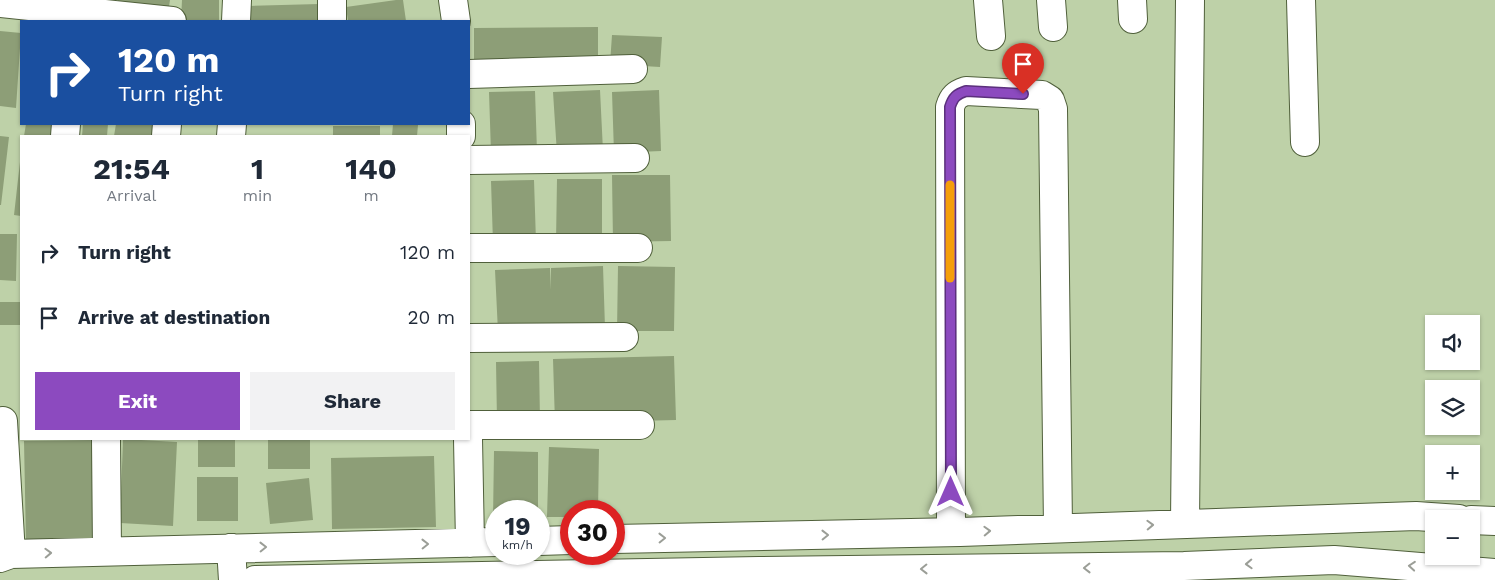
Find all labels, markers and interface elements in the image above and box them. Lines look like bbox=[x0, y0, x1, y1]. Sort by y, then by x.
text: 120 m bbox=[118, 39, 219, 81]
icon: right bbox=[35, 40, 100, 105]
pin bbox=[1002, 43, 1044, 94]
icon: arrive bbox=[1009, 50, 1037, 78]
text: Turn right bbox=[118, 81, 223, 106]
text: 21:54 bbox=[93, 151, 170, 186]
text: 1 bbox=[251, 151, 264, 186]
text: 140 bbox=[345, 151, 397, 186]
text: Arrival bbox=[106, 186, 156, 205]
text: min bbox=[243, 186, 272, 205]
text: m bbox=[364, 186, 379, 205]
icon: right bbox=[35, 239, 63, 267]
text: Turn right bbox=[78, 241, 171, 264]
text: 120 m bbox=[400, 241, 455, 264]
icon: arrive bbox=[35, 304, 63, 332]
text: Arrive at destination bbox=[78, 306, 270, 329]
text: 20 m bbox=[408, 306, 455, 329]
map controls bbox=[1425, 315, 1480, 565]
button: sound bbox=[1425, 315, 1480, 370]
button: Exit bbox=[35, 372, 240, 430]
button: Share bbox=[250, 372, 455, 430]
button: layers bbox=[1425, 380, 1480, 435]
button: + bbox=[1425, 445, 1480, 500]
position arrow bbox=[924, 465, 976, 517]
speed limit sign: 30 bbox=[560, 500, 625, 565]
button: − bbox=[1425, 510, 1480, 565]
text: 19 bbox=[504, 512, 531, 541]
one-way arrow bbox=[1146, 520, 1154, 530]
one-way arrow bbox=[984, 525, 992, 536]
one-way arrow bbox=[821, 529, 829, 540]
one-way arrow bbox=[659, 533, 667, 543]
one-way arrow bbox=[422, 538, 430, 549]
text: km/h bbox=[502, 538, 533, 552]
one-way arrow bbox=[260, 542, 267, 552]
one-way arrow bbox=[44, 547, 52, 558]
one-way arrow bbox=[1245, 558, 1253, 569]
one-way arrow bbox=[1407, 561, 1415, 572]
one-way arrow bbox=[1083, 562, 1091, 573]
one-way arrow bbox=[920, 564, 928, 574]

